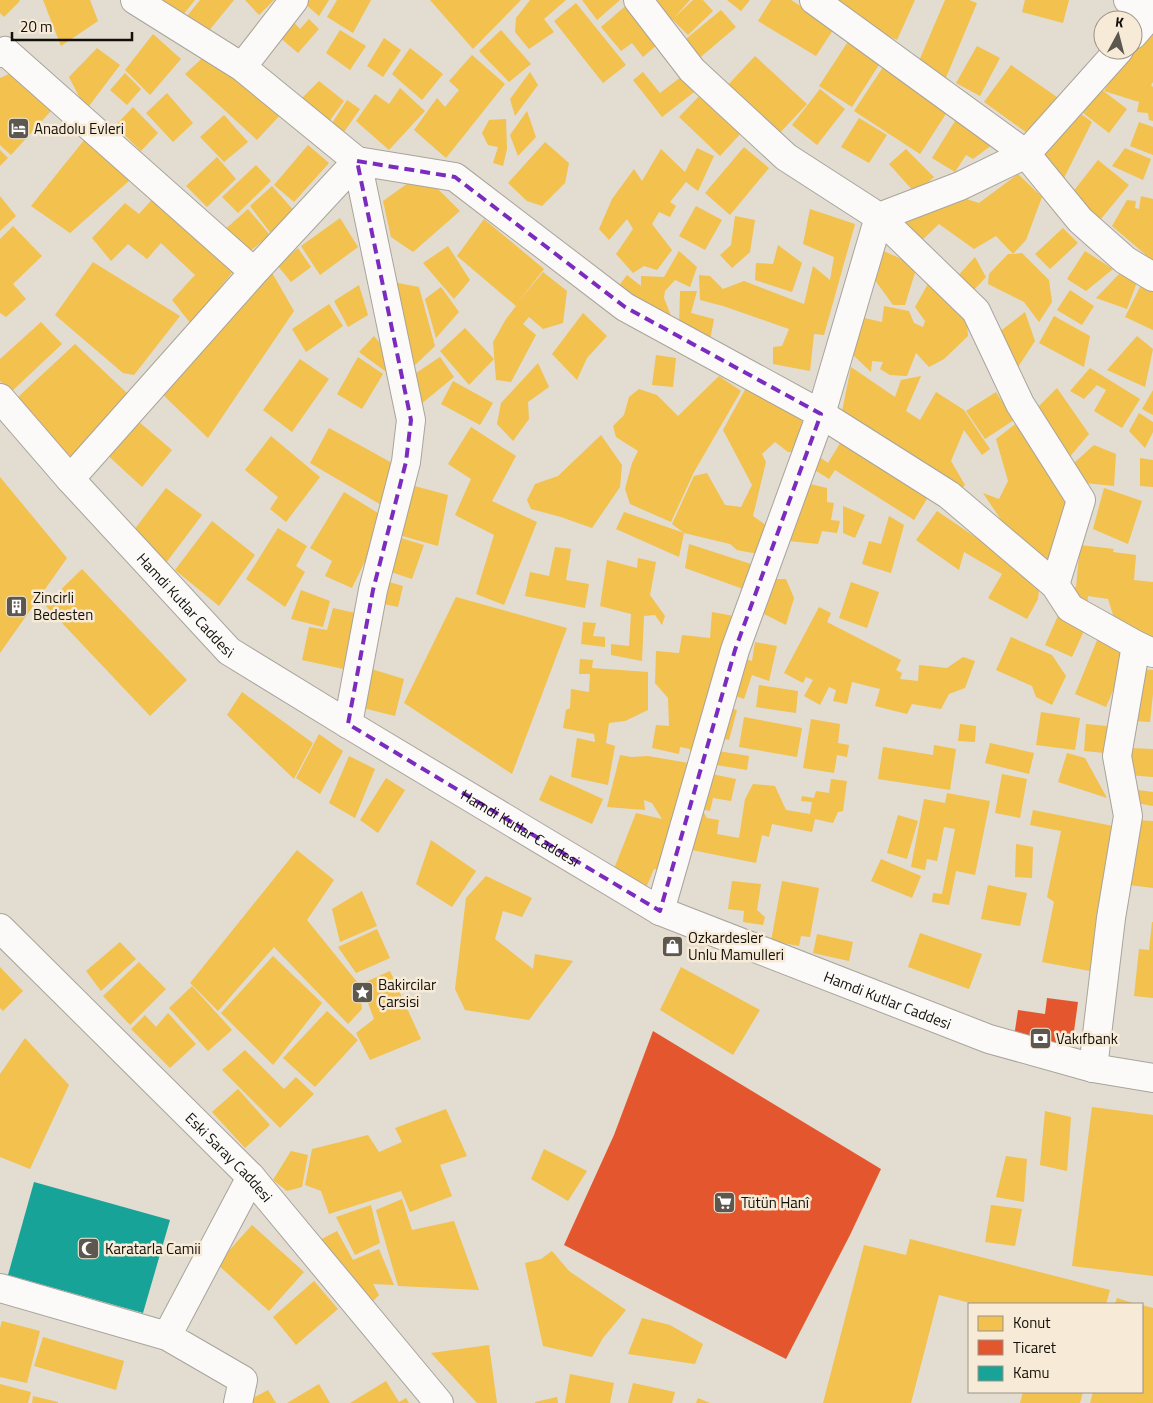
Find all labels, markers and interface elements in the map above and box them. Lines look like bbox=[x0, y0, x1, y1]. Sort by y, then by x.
scale bar bbox=[12, 10, 132, 42]
north arrow bbox=[1093, 10, 1143, 60]
text: K bbox=[1114, 11, 1126, 33]
text: 20 m bbox=[20, 15, 53, 38]
hotel icon: Anadolu Evleri bbox=[6, 116, 30, 140]
place label: Anadolu Evleri bbox=[34, 117, 124, 140]
street label: Hamdi Kutlar Caddesi bbox=[132, 547, 239, 663]
place label: Zincirli Bedesten bbox=[33, 586, 93, 626]
building icon: Zincirli Bedesten bbox=[5, 594, 29, 618]
street label: Hamdi Kutlar Caddesi bbox=[457, 783, 584, 872]
place label: Ozkardesler Unlu Mamulleri bbox=[688, 926, 784, 966]
shop icon: Ozkardesler Unlu Mamulleri bbox=[660, 934, 684, 958]
street label: Hamdi Kutlar Caddesi bbox=[821, 964, 955, 1035]
place label: Bakircilar Çarsisi bbox=[378, 973, 436, 1013]
place icon: Bakircilar Çarsisi bbox=[350, 981, 374, 1005]
bank icon: Vakıfbank bbox=[1028, 1026, 1052, 1050]
place label: Vakıfbank bbox=[1056, 1027, 1118, 1050]
street label: Eski Saray Caddesi bbox=[180, 1107, 278, 1207]
supermarket icon: Tütün Hanî bbox=[713, 1190, 737, 1214]
place label: Tütün Hanî bbox=[741, 1191, 810, 1214]
mosque icon: Karatarla Camii bbox=[77, 1236, 101, 1260]
place label: Karatarla Camii bbox=[105, 1237, 201, 1260]
legend bbox=[968, 1303, 1143, 1393]
text: Konut bbox=[1013, 1311, 1051, 1334]
text: Ticaret bbox=[1013, 1336, 1057, 1359]
text: Kamu bbox=[1013, 1361, 1050, 1384]

